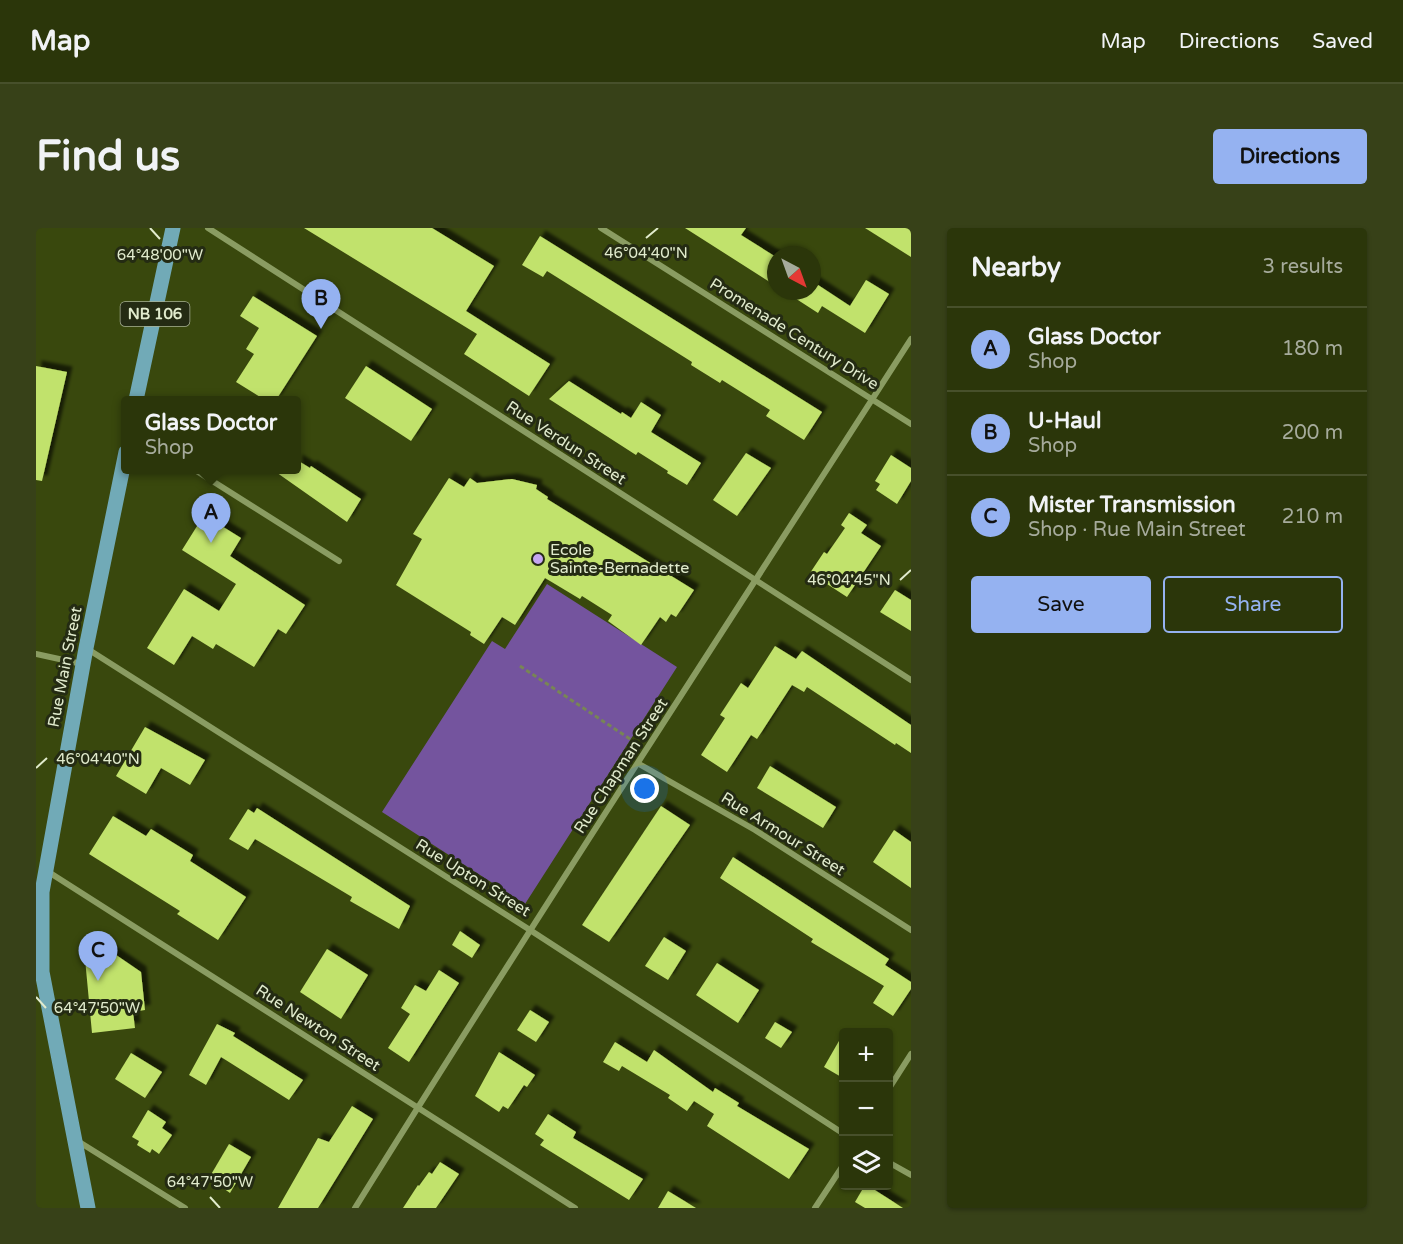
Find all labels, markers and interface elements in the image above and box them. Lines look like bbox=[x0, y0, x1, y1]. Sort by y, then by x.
text: Map bbox=[30, 24, 90, 58]
text: Map bbox=[1100, 29, 1146, 54]
text: Directions bbox=[1179, 29, 1279, 54]
text: Saved bbox=[1312, 29, 1373, 54]
button: Directions bbox=[1213, 129, 1367, 184]
text: Find us bbox=[36, 131, 180, 182]
text: 46°04'40"N bbox=[604, 244, 688, 262]
text: 64°48'00"W bbox=[117, 246, 203, 264]
north arrow bbox=[767, 246, 821, 300]
text: Nearby bbox=[971, 252, 1061, 283]
text: 3 results bbox=[1263, 255, 1343, 279]
street label: Promenade Century Drive bbox=[706, 274, 882, 394]
pin: B bbox=[302, 279, 340, 329]
road number: NB 106 bbox=[120, 302, 190, 326]
text: Glass Doctor bbox=[1028, 324, 1161, 350]
text: A bbox=[983, 337, 998, 361]
text: 180 m bbox=[1282, 337, 1343, 361]
text: Shop bbox=[1028, 350, 1077, 374]
popup bbox=[121, 396, 301, 474]
street label: Rue Verdun Street bbox=[502, 397, 630, 489]
text: U-Haul bbox=[1028, 408, 1101, 434]
text: Glass Doctor bbox=[145, 410, 277, 436]
text: B bbox=[984, 421, 997, 445]
text: 200 m bbox=[1282, 421, 1343, 445]
text: Shop bbox=[1028, 434, 1077, 458]
text: Shop bbox=[145, 436, 194, 460]
text: Mister Transmission bbox=[1028, 492, 1236, 518]
pin: A bbox=[192, 494, 231, 543]
text: C bbox=[984, 505, 997, 529]
text: 210 m bbox=[1282, 505, 1343, 529]
text: Shop · Rue Main Street bbox=[1028, 518, 1246, 542]
place label: Ecole Sainte-Bernadette bbox=[550, 540, 689, 578]
marker: Ecole Sainte-Bernadette bbox=[531, 552, 545, 566]
text: 46°04'45"N bbox=[807, 571, 891, 589]
button: Save bbox=[971, 576, 1151, 633]
button: Share bbox=[1163, 576, 1343, 633]
street label: Rue Main Street bbox=[44, 605, 86, 729]
street label: Rue Chapman Street bbox=[570, 694, 672, 838]
text: 46°04'40"N bbox=[56, 750, 140, 768]
your location bbox=[630, 774, 659, 803]
street label: Rue Armour Street bbox=[717, 788, 849, 880]
street label: Rue Upton Street bbox=[412, 835, 534, 921]
pin: C bbox=[78, 932, 118, 981]
street label: Rue Newton Street bbox=[252, 980, 384, 1076]
text: 64°47'50"W bbox=[54, 999, 140, 1017]
map controls bbox=[839, 1028, 893, 1190]
button: + bbox=[839, 1028, 893, 1082]
button: − bbox=[839, 1082, 893, 1136]
button: layers bbox=[839, 1136, 893, 1190]
text: 64°47'50"W bbox=[167, 1173, 253, 1191]

